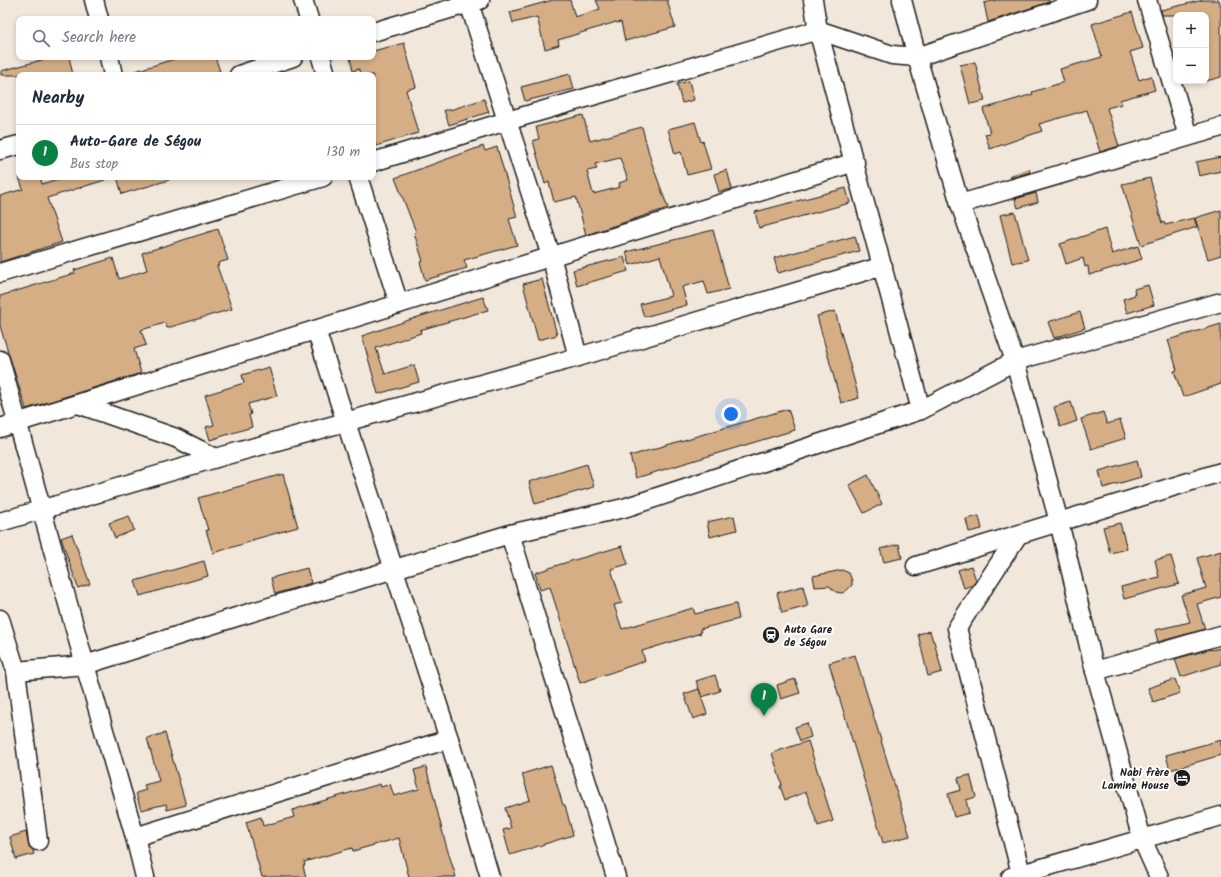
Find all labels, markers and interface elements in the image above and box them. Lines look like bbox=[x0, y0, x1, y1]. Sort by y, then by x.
map controls bbox=[1173, 12, 1209, 84]
button: + bbox=[1173, 12, 1209, 48]
search box bbox=[16, 16, 376, 60]
text: Search here bbox=[62, 26, 136, 50]
icon: search bbox=[30, 27, 52, 49]
button: − bbox=[1173, 48, 1209, 84]
text: Nearby bbox=[32, 85, 84, 112]
text: Auto-Gare de Ségou bbox=[70, 130, 201, 154]
text: 1 bbox=[43, 142, 47, 163]
text: 130 m bbox=[326, 142, 360, 163]
text: Bus stop bbox=[70, 154, 118, 175]
your location bbox=[721, 404, 741, 424]
place label: Auto Gare de Ségou bbox=[784, 621, 833, 652]
station icon: Auto Gare de Ségou bbox=[761, 625, 781, 645]
pin: 1 bbox=[751, 683, 777, 716]
place label: Nabi frère Lamine House bbox=[1102, 764, 1170, 795]
hotel icon: Nabi frère Lamine House bbox=[1172, 768, 1192, 788]

